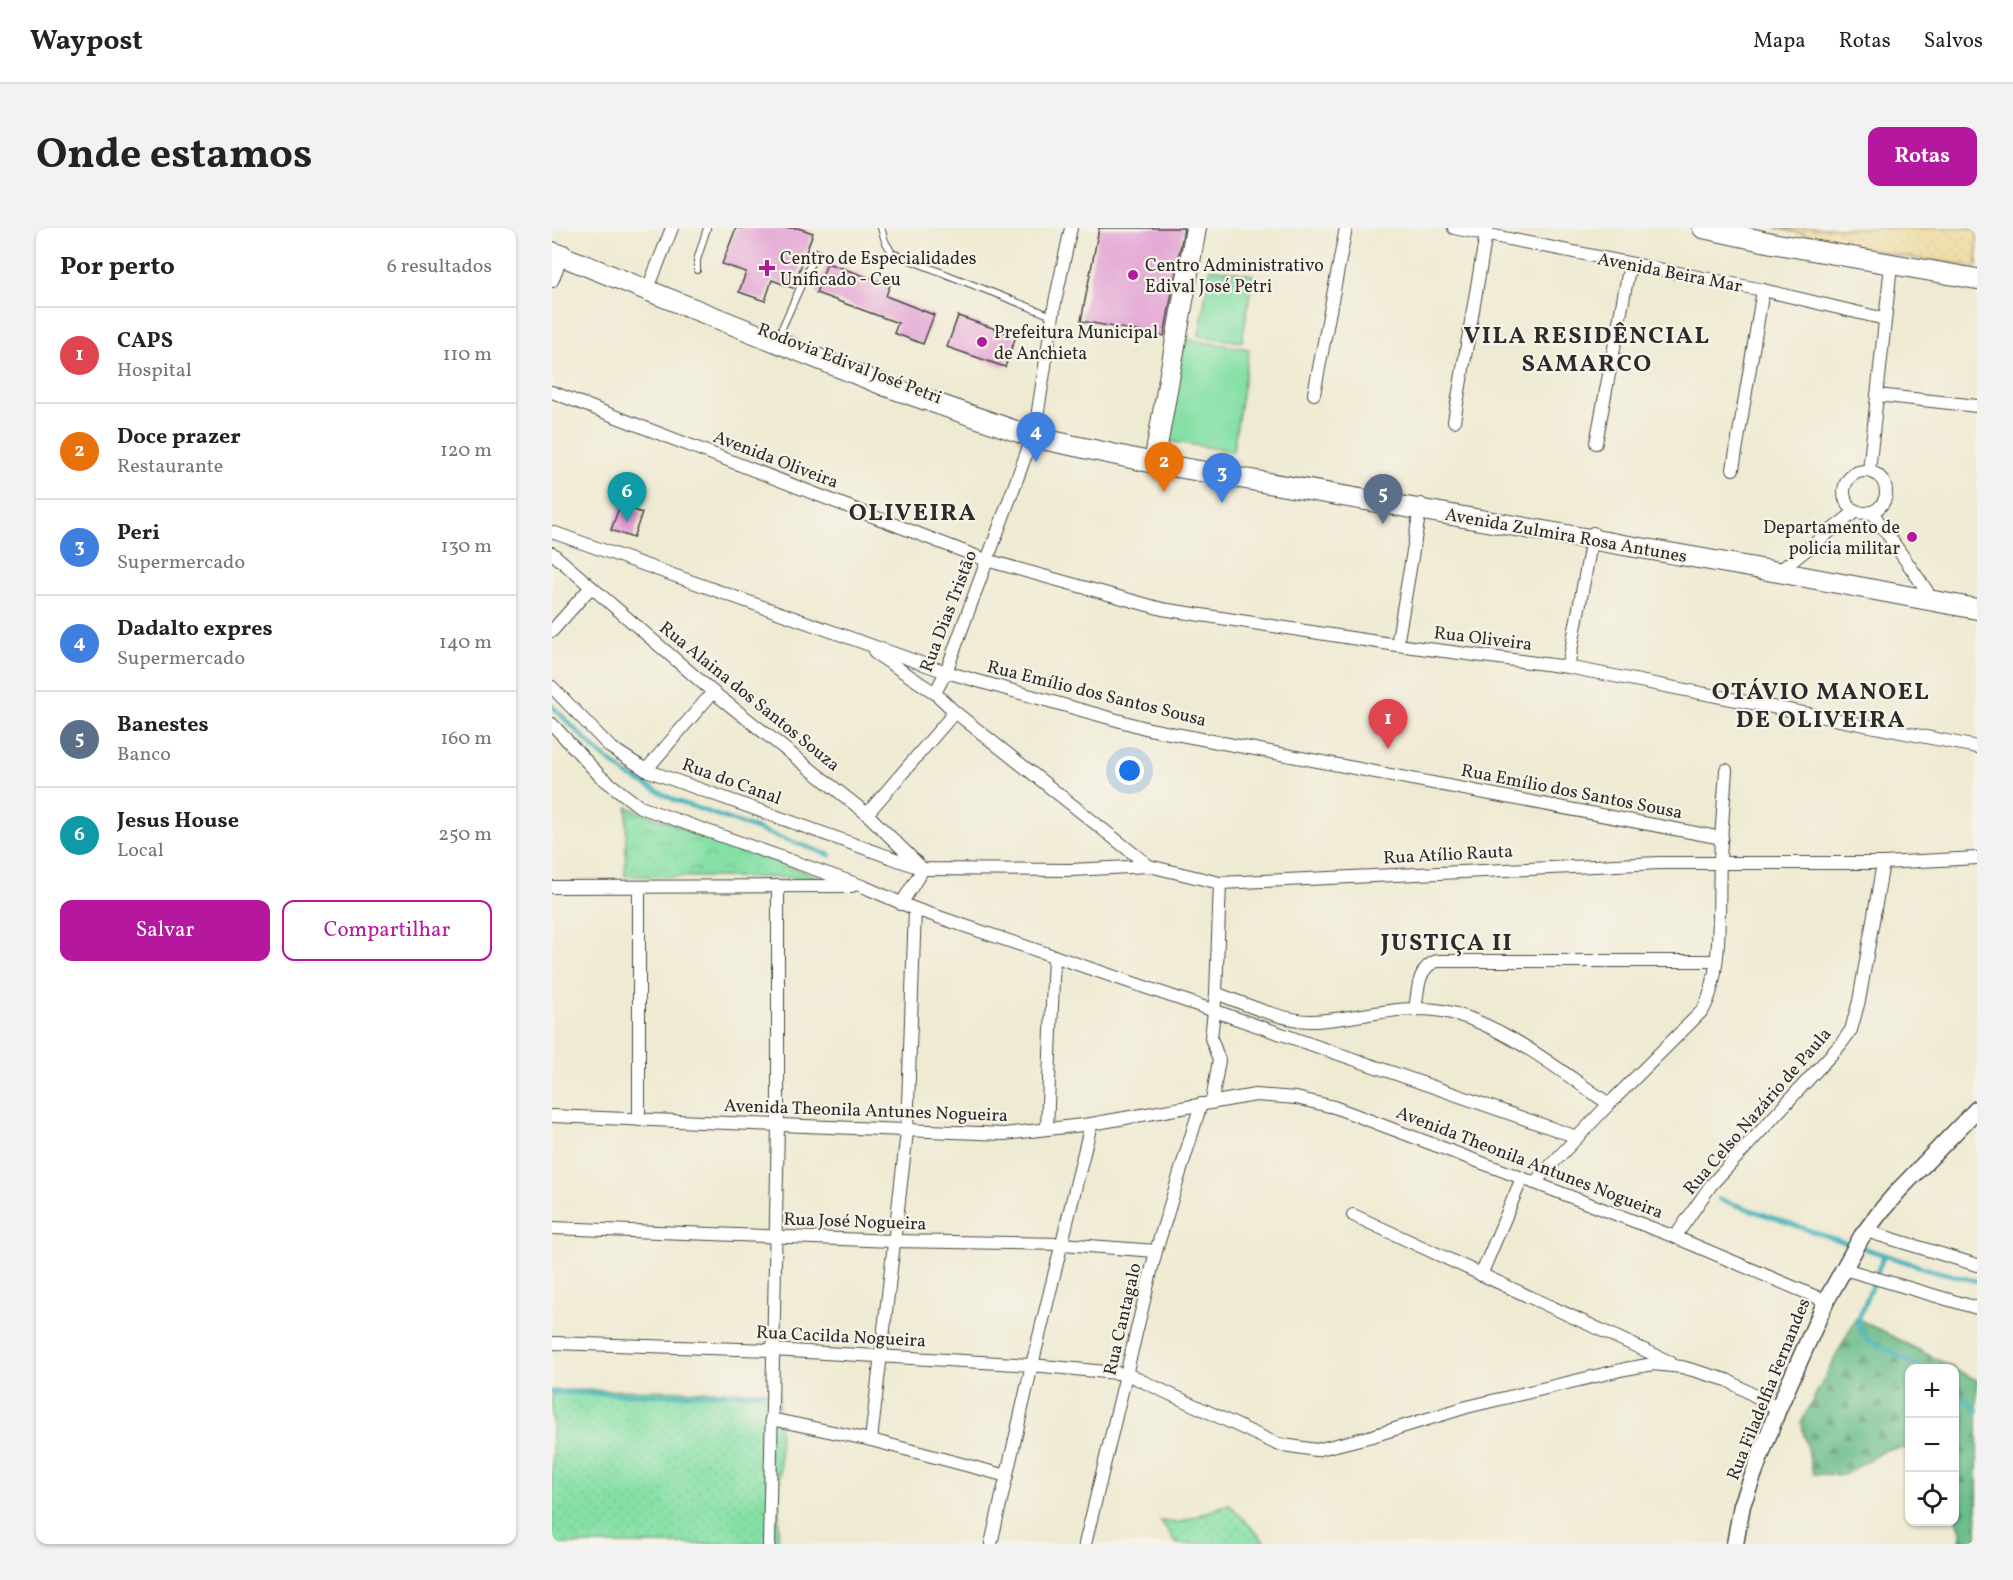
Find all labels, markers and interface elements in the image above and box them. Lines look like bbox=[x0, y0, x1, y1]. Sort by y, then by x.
text: Waypost bbox=[30, 22, 143, 61]
text: Mapa bbox=[1753, 27, 1806, 56]
text: Rotas bbox=[1839, 27, 1891, 56]
text: Salvos bbox=[1924, 27, 1983, 56]
text: Onde estamos bbox=[36, 127, 312, 186]
button: Rotas bbox=[1868, 127, 1977, 186]
place label: Centro de Especialidades Unificado - Ceu bbox=[780, 247, 976, 293]
street label: Avenida Beira Mar bbox=[1595, 247, 1745, 300]
text: Por perto bbox=[60, 249, 175, 285]
text: 6 resultados bbox=[387, 253, 492, 281]
place label: Centro Administrativo Edival José Petri bbox=[1145, 254, 1324, 300]
marker: Centro de Especialidades Unificado - Ceu bbox=[758, 259, 776, 277]
marker: Centro Administrativo Edival José Petri bbox=[1126, 268, 1140, 282]
street label: Rodovia Edival José Petri bbox=[754, 318, 945, 411]
district label: VILA RESIDÊNCIAL SAMARCO bbox=[1464, 320, 1710, 382]
place label: Prefeitura Municipal de Anchieta bbox=[994, 321, 1158, 367]
text: CAPS bbox=[117, 326, 173, 357]
marker: Prefeitura Municipal de Anchieta bbox=[975, 335, 989, 349]
text: 1 bbox=[75, 341, 84, 369]
text: 110 m bbox=[443, 341, 492, 369]
text: Hospital bbox=[117, 357, 192, 385]
pin: 4 bbox=[1016, 412, 1056, 462]
text: Doce prazer bbox=[117, 422, 241, 453]
street label: Avenida Oliveira bbox=[709, 425, 842, 496]
text: 2 bbox=[74, 437, 85, 465]
text: 120 m bbox=[440, 437, 492, 465]
pin: 2 bbox=[1144, 442, 1184, 492]
text: Restaurante bbox=[117, 453, 223, 481]
pin: 3 bbox=[1202, 454, 1242, 503]
pin: 6 bbox=[608, 472, 646, 522]
pin: 5 bbox=[1364, 474, 1402, 524]
district label: OLIVEIRA bbox=[849, 497, 977, 531]
street label: Avenida Zulmira Rosa Antunes bbox=[1443, 503, 1689, 570]
place label: Departamento de policia militar bbox=[1763, 516, 1900, 562]
text: Peri bbox=[117, 518, 160, 549]
marker: Departamento de policia militar bbox=[1905, 530, 1919, 544]
text: 3 bbox=[74, 533, 85, 561]
text: 130 m bbox=[441, 533, 492, 561]
street label: Rua Dias Tristão bbox=[915, 547, 984, 676]
text: Supermercado bbox=[117, 549, 245, 577]
text: Dadalto expres bbox=[117, 614, 273, 645]
street label: Rua Alaina dos Santos Souza bbox=[653, 616, 845, 778]
street label: Rua Oliveira bbox=[1432, 621, 1533, 658]
text: 4 bbox=[73, 629, 86, 657]
text: 140 m bbox=[439, 629, 492, 657]
text: Supermercado bbox=[117, 645, 245, 673]
street label: Rua Emílio dos Santos Sousa bbox=[984, 655, 1209, 734]
district label: OTÁVIO MANOEL DE OLIVEIRA bbox=[1712, 676, 1930, 738]
pin: 1 bbox=[1368, 700, 1408, 749]
text: Banestes bbox=[117, 710, 209, 741]
text: 5 bbox=[75, 725, 84, 753]
text: 160 m bbox=[440, 725, 492, 753]
text: Banco bbox=[117, 741, 171, 769]
street label: Rua do Canal bbox=[678, 753, 785, 812]
your location bbox=[1115, 756, 1144, 785]
street label: Rua Emílio dos Santos Sousa bbox=[1459, 759, 1685, 826]
text: Jesus House bbox=[117, 806, 239, 837]
text: 6 bbox=[74, 821, 85, 849]
text: 250 m bbox=[438, 821, 492, 849]
text: Local bbox=[117, 837, 164, 865]
street label: Rua Atílio Rauta bbox=[1383, 840, 1514, 871]
button: Salvar bbox=[60, 900, 270, 961]
button: Compartilhar bbox=[282, 900, 492, 961]
district label: JUSTIÇA II bbox=[1380, 927, 1513, 961]
street label: Rua Celso Nazário de Paula bbox=[1678, 1023, 1838, 1201]
street label: Avenida Theonila Antunes Nogueira bbox=[724, 1094, 1008, 1129]
street label: Avenida Theonila Antunes Nogueira bbox=[1392, 1101, 1667, 1226]
street label: Rua José Nogueira bbox=[783, 1208, 927, 1237]
street label: Rua Cantagalo bbox=[1098, 1261, 1149, 1378]
street label: Rua Filadelfia Fernandes bbox=[1721, 1295, 1817, 1484]
street label: Rua Cacilda Nogueira bbox=[755, 1321, 927, 1354]
map controls bbox=[1905, 1364, 1959, 1526]
button: + bbox=[1905, 1364, 1959, 1418]
button: − bbox=[1905, 1418, 1959, 1472]
button: locate bbox=[1905, 1472, 1959, 1526]

